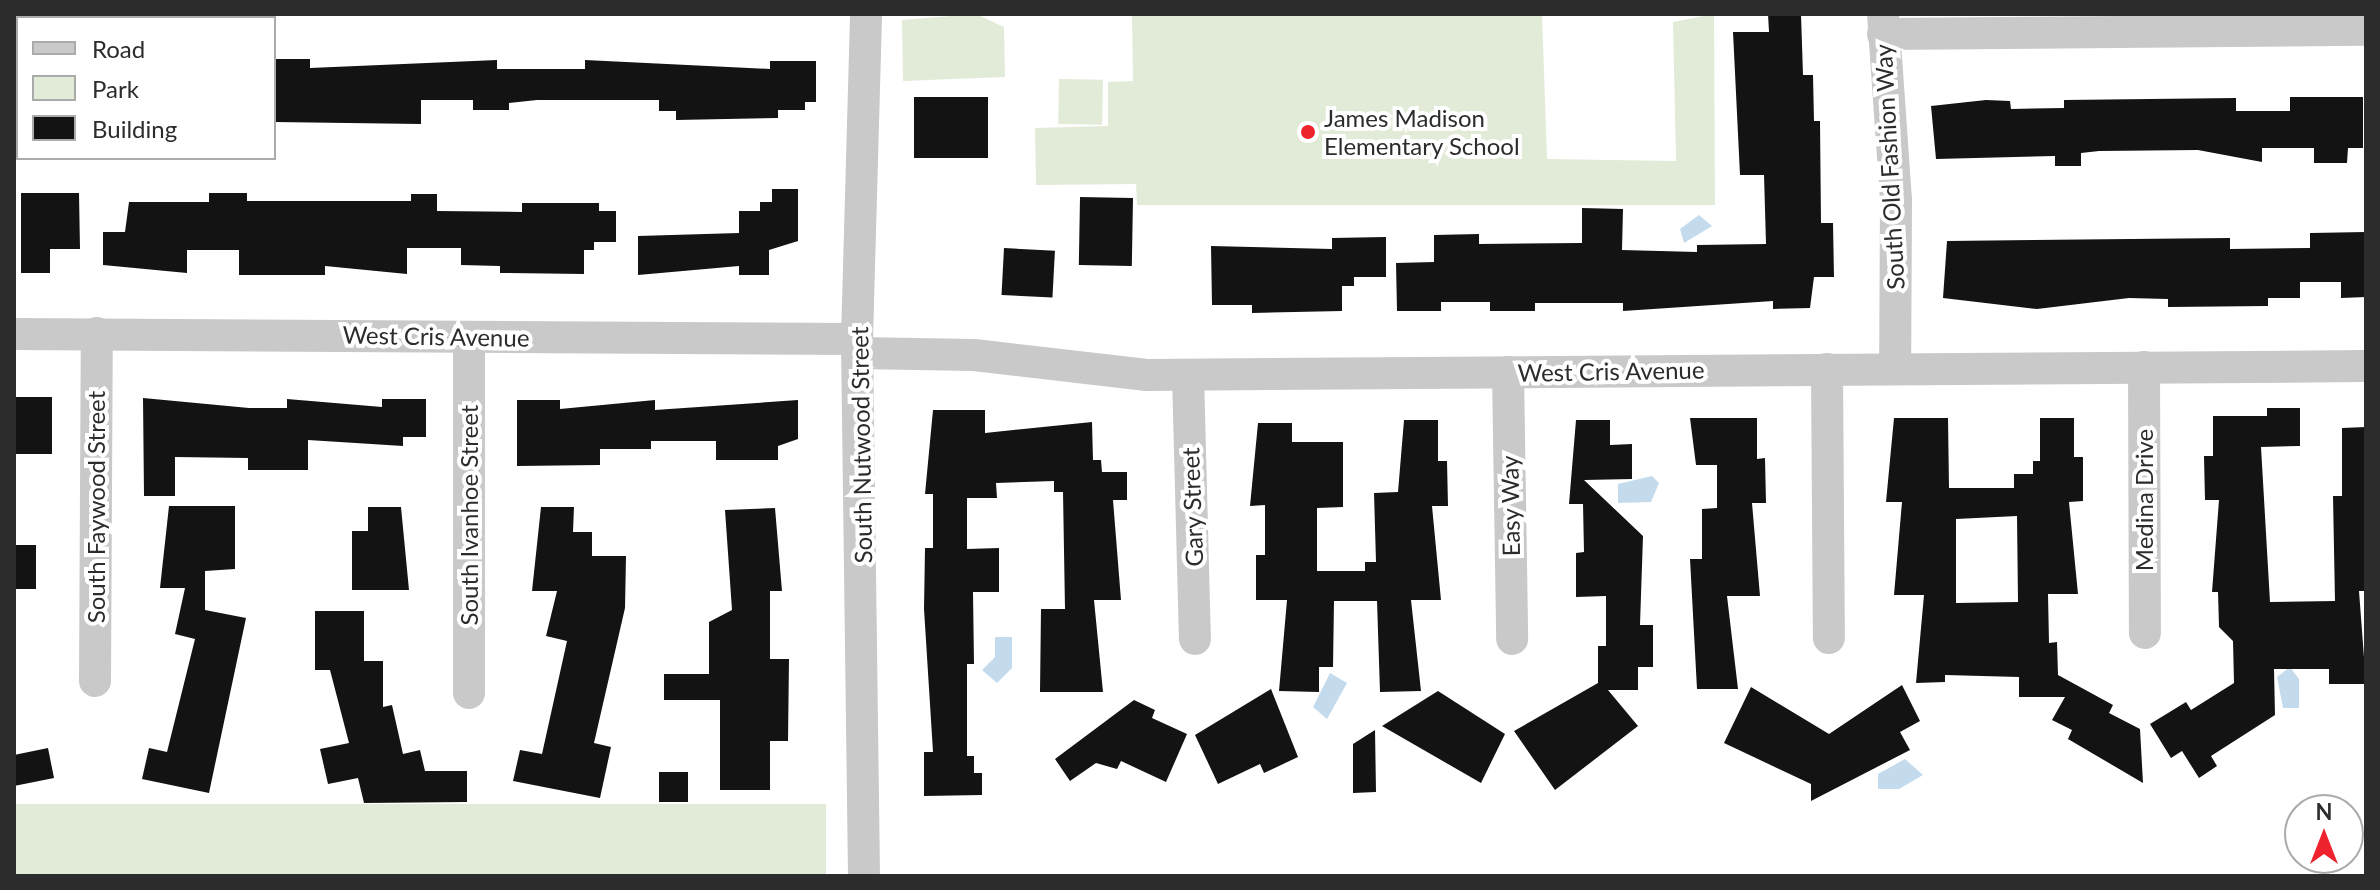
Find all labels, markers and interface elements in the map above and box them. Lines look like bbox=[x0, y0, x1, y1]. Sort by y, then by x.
legend bbox=[16, 16, 276, 160]
text: Road bbox=[92, 34, 145, 63]
street label: South Old Fashion Way bbox=[1868, 43, 1910, 291]
text: Park bbox=[92, 74, 139, 103]
place label: James Madison Elementary School bbox=[1324, 104, 1520, 160]
text: Building bbox=[92, 114, 177, 143]
marker: James Madison Elementary School bbox=[1299, 123, 1317, 141]
street label: West Cris Avenue bbox=[342, 320, 530, 352]
street label: South Nutwood Street bbox=[845, 326, 877, 564]
street label: West Cris Avenue bbox=[1517, 355, 1705, 387]
street label: South Faywood Street bbox=[82, 391, 110, 623]
street label: South Ivanhoe Street bbox=[455, 405, 483, 625]
street label: Medina Drive bbox=[2130, 429, 2158, 571]
street label: Gary Street bbox=[1176, 447, 1208, 567]
street label: Easy Way bbox=[1495, 455, 1525, 557]
north arrow bbox=[2284, 794, 2364, 874]
text: N bbox=[2316, 798, 2332, 825]

